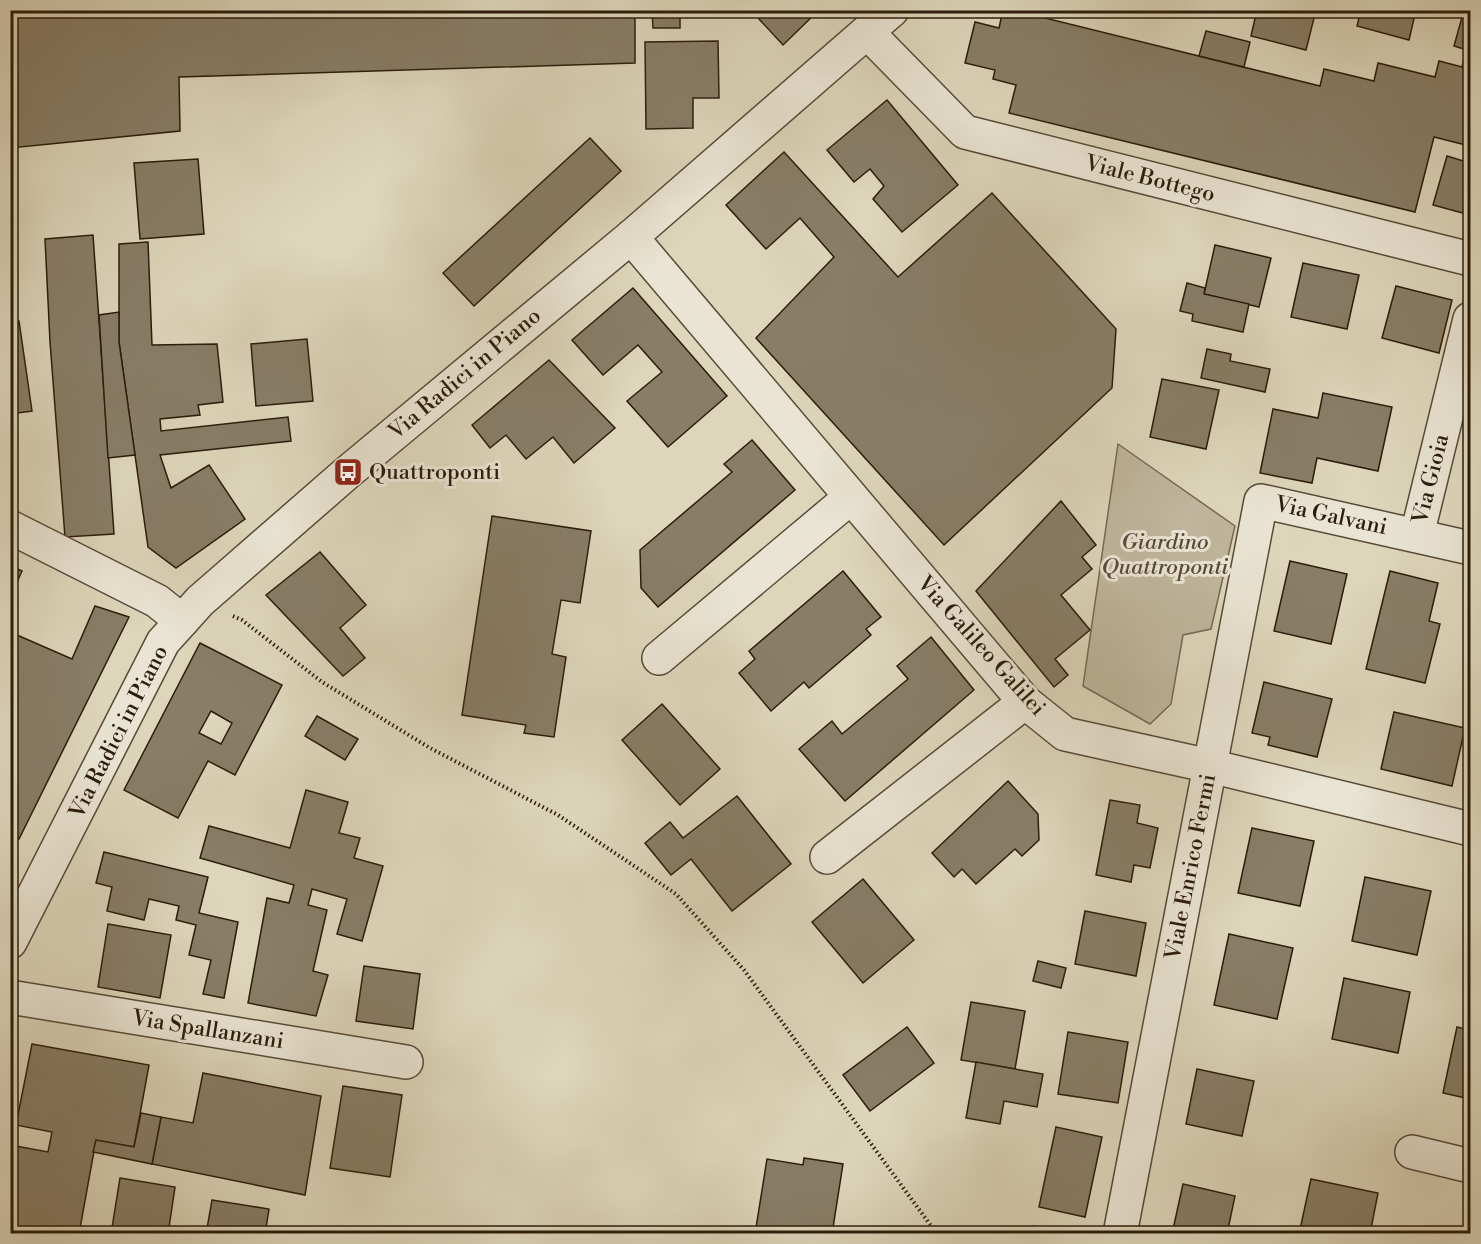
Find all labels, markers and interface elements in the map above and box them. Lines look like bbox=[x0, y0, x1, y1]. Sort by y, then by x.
street label: Viale Bottego bbox=[1081, 150, 1218, 208]
street label: Via Radici in Piano bbox=[382, 302, 547, 446]
street label: Via Gioia bbox=[1407, 430, 1455, 528]
bus stop icon: Quattroponti bbox=[332, 456, 364, 488]
place label: Quattroponti bbox=[369, 459, 500, 486]
street label: Via Galvani bbox=[1272, 491, 1389, 541]
park label: Giardino Quattroponti bbox=[1102, 529, 1229, 581]
street label: Via Galileo Galilei bbox=[910, 570, 1051, 722]
street label: Via Radici in Piano bbox=[63, 641, 174, 824]
street label: Viale Enrico Fermi bbox=[1160, 772, 1222, 963]
street label: Via Spallanzani bbox=[129, 1005, 286, 1055]

